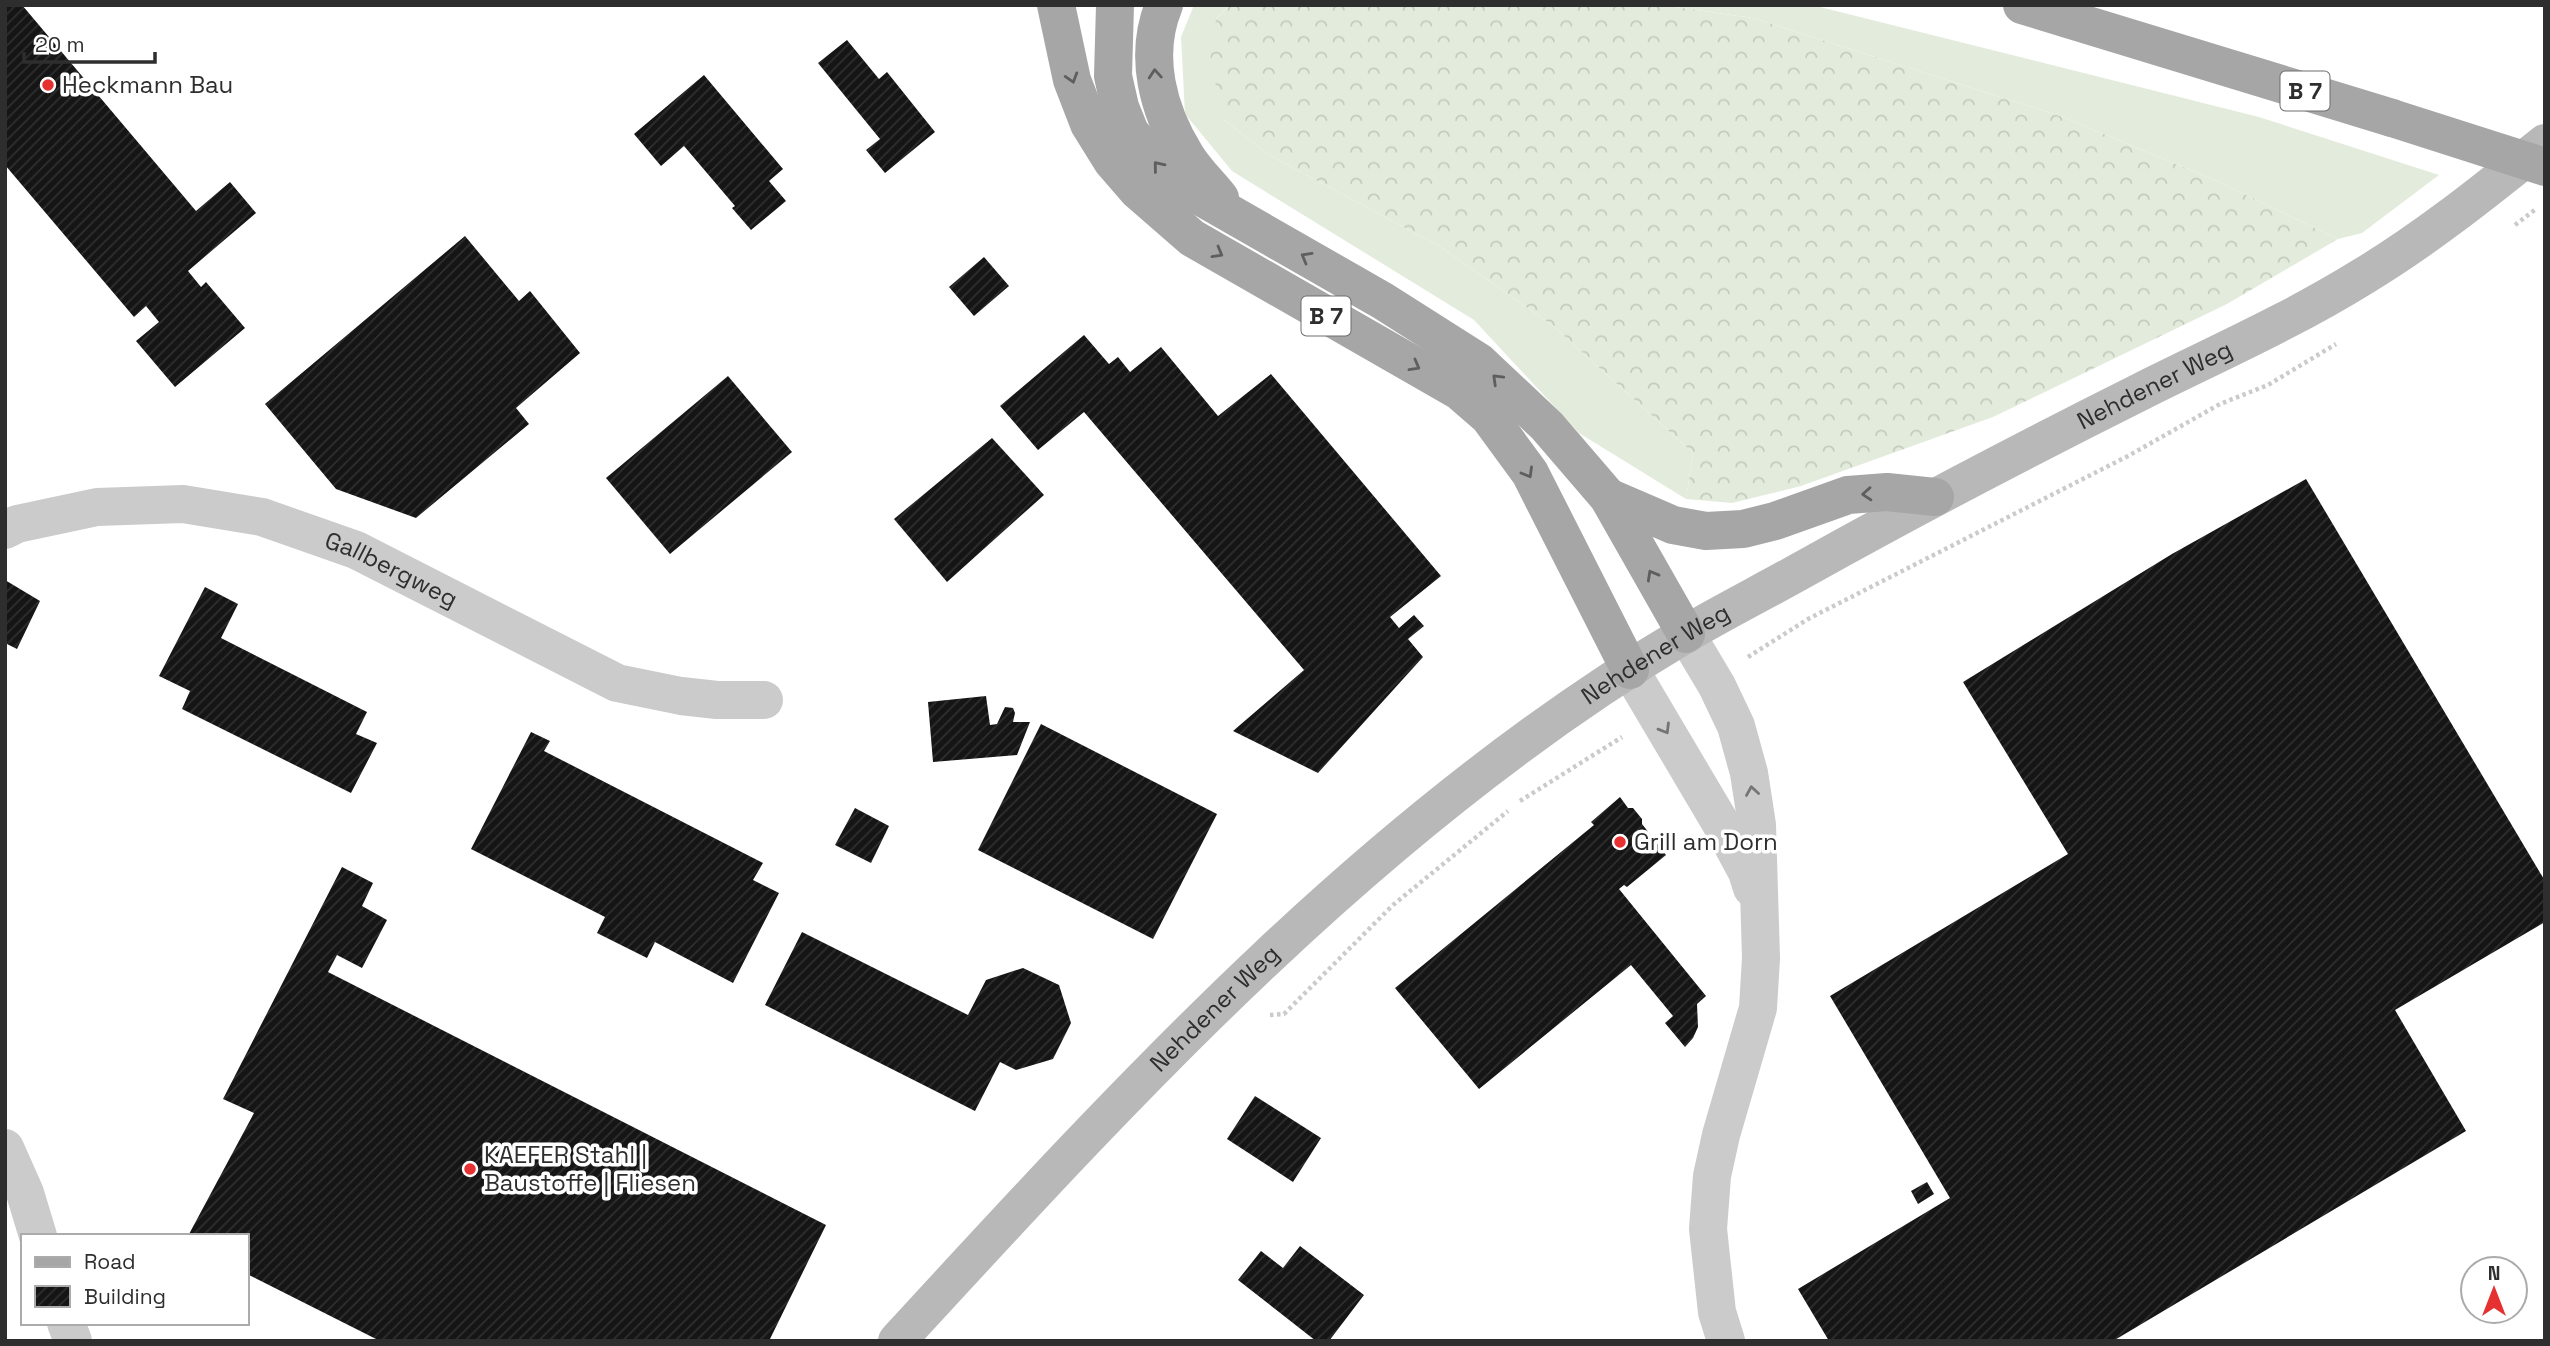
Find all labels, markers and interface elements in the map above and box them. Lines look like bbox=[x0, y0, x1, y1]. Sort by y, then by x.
scale bar bbox=[24, 21, 156, 65]
text: 20 m bbox=[35, 31, 85, 58]
one-way arrow bbox=[1148, 68, 1163, 79]
place label: Heckmann Bau bbox=[62, 69, 233, 100]
one-way arrow bbox=[1064, 72, 1079, 84]
road number: B 7 bbox=[2280, 72, 2330, 110]
marker: Heckmann Bau bbox=[40, 77, 56, 93]
one-way arrow bbox=[1154, 161, 1166, 174]
one-way arrow bbox=[1210, 245, 1223, 258]
one-way arrow bbox=[1301, 252, 1313, 265]
road number: B 7 bbox=[1302, 296, 1350, 336]
street label: Nehdener Weg bbox=[2072, 334, 2237, 436]
one-way arrow bbox=[1408, 358, 1421, 371]
one-way arrow bbox=[1492, 375, 1505, 388]
one-way arrow bbox=[1520, 465, 1533, 478]
one-way arrow bbox=[1861, 486, 1872, 501]
street label: Gallbergweg bbox=[321, 524, 463, 614]
one-way arrow bbox=[1647, 569, 1660, 582]
street label: Nehdener Weg bbox=[1575, 596, 1735, 711]
one-way arrow bbox=[1656, 721, 1669, 734]
one-way arrow bbox=[1745, 785, 1760, 797]
place label: Grill am Dorn bbox=[1634, 826, 1778, 857]
marker: Grill am Dorn bbox=[1612, 834, 1628, 850]
street label: Nehdener Weg bbox=[1143, 938, 1285, 1078]
place label: KAEFER Stahl | Baustoffe | Fliesen bbox=[484, 1139, 696, 1198]
marker: KAEFER Stahl | Baustoffe | Fliesen bbox=[462, 1161, 478, 1177]
legend bbox=[21, 1234, 248, 1325]
text: Road bbox=[84, 1248, 136, 1275]
north arrow bbox=[2459, 1255, 2529, 1325]
text: N bbox=[2488, 1261, 2500, 1286]
text: Building bbox=[84, 1283, 166, 1310]

